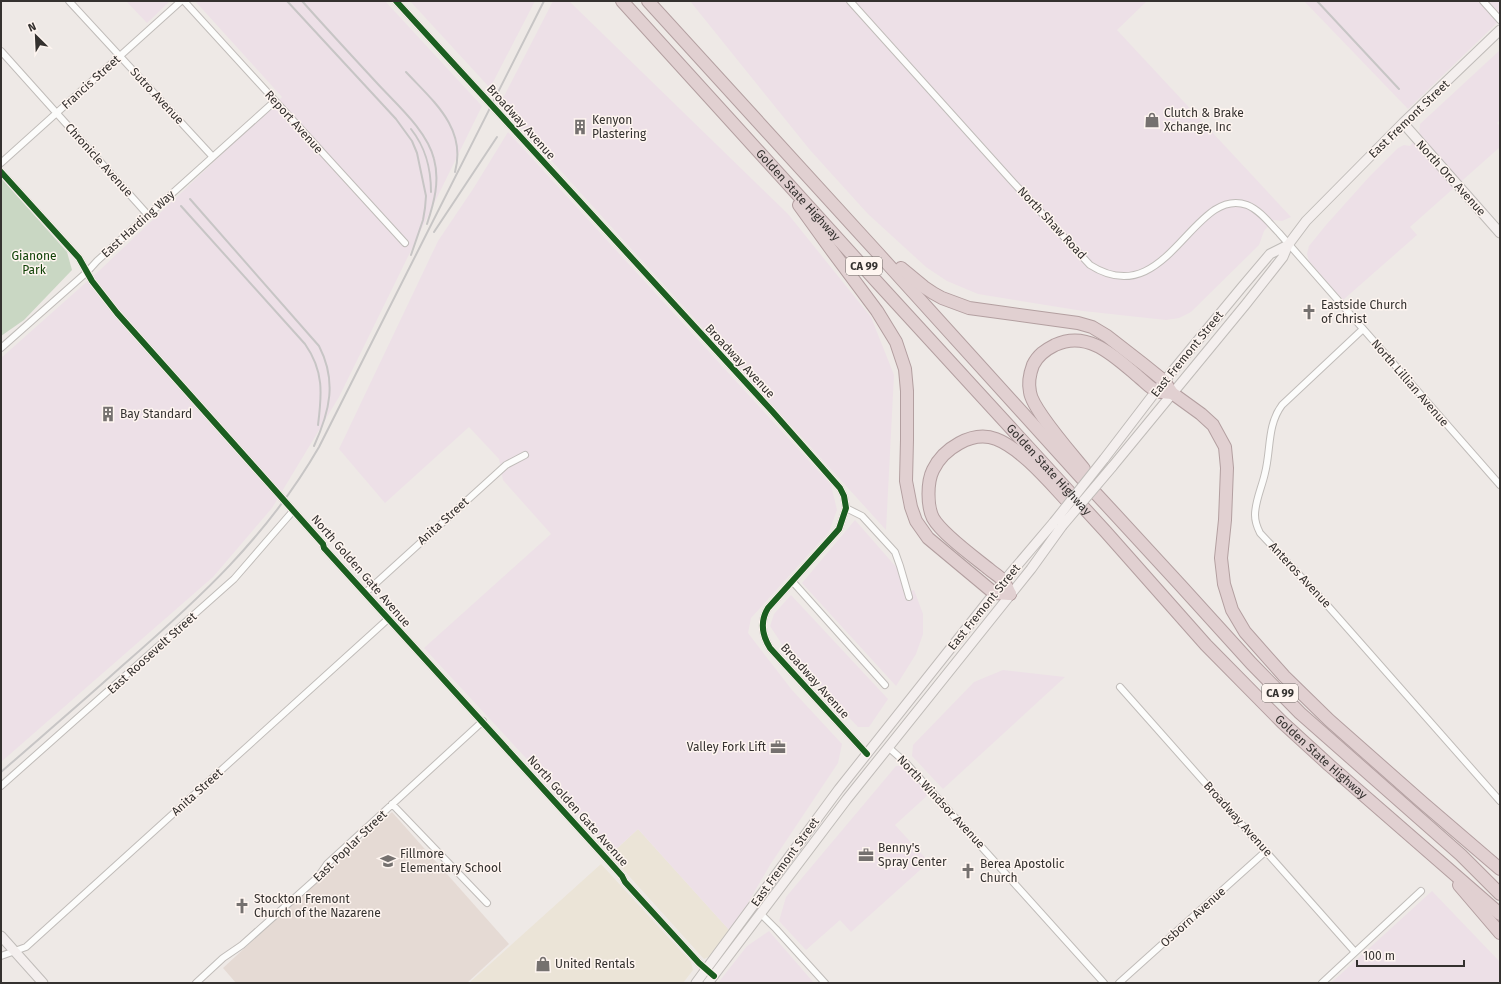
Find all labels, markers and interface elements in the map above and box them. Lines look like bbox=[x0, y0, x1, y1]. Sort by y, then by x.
north arrow bbox=[16, 16, 56, 56]
text: N bbox=[26, 20, 38, 35]
street label: Francis Street bbox=[59, 52, 124, 112]
street label: Sutro Avenue bbox=[127, 65, 187, 127]
street label: East Fremont Street bbox=[1366, 77, 1453, 161]
street label: Broadway Avenue bbox=[484, 82, 558, 162]
street label: Report Avenue bbox=[262, 88, 326, 156]
place label: Clutch & Brake Xchange, Inc bbox=[1164, 106, 1244, 134]
shop icon: Clutch & Brake Xchange, Inc bbox=[1143, 111, 1161, 129]
place label: Kenyon Plastering bbox=[592, 113, 647, 141]
building icon: Kenyon Plastering bbox=[571, 118, 589, 136]
street label: Chronicle Avenue bbox=[62, 120, 136, 200]
street label: North Oro Avenue bbox=[1413, 137, 1489, 219]
street label: Golden State Highway bbox=[753, 146, 843, 244]
street label: North Shaw Road bbox=[1015, 184, 1089, 262]
street label: East Harding Way bbox=[99, 187, 178, 261]
park label: Gianone Park bbox=[11, 249, 57, 277]
road number: CA 99 bbox=[846, 257, 882, 275]
place label: Eastside Church of Christ bbox=[1321, 298, 1407, 326]
church icon: Eastside Church of Christ bbox=[1300, 303, 1318, 321]
street label: East Fremont Street bbox=[1148, 308, 1226, 400]
street label: Broadway Avenue bbox=[702, 321, 778, 401]
street label: North Lillian Avenue bbox=[1368, 337, 1452, 429]
building icon: Bay Standard bbox=[99, 405, 117, 423]
place label: Bay Standard bbox=[120, 407, 192, 421]
street label: Golden State Highway bbox=[1004, 421, 1094, 518]
street label: Anita Street bbox=[415, 494, 472, 548]
street label: North Golden Gate Avenue bbox=[308, 512, 414, 630]
street label: Anteros Avenue bbox=[1266, 539, 1334, 611]
street label: East Fremont Street bbox=[945, 561, 1023, 653]
street label: East Roosevelt Street bbox=[105, 609, 200, 697]
street label: Broadway Avenue bbox=[778, 641, 852, 721]
road number: CA 99 bbox=[1262, 684, 1298, 702]
street label: Golden State Highway bbox=[1272, 712, 1370, 802]
office icon: Valley Fork Lift bbox=[769, 738, 787, 756]
place label: Valley Fork Lift bbox=[687, 740, 767, 754]
street label: North Golden Gate Avenue bbox=[525, 753, 631, 869]
street label: North Windsor Avenue bbox=[894, 753, 988, 851]
street label: Anita Street bbox=[169, 765, 226, 819]
street label: Broadway Avenue bbox=[1201, 779, 1275, 859]
street label: East Poplar Street bbox=[310, 807, 390, 885]
street label: East Fremont Street bbox=[748, 814, 822, 909]
place label: Benny's Spray Center bbox=[878, 841, 947, 869]
office icon: Benny's Spray Center bbox=[857, 846, 875, 864]
place label: Fillmore Elementary School bbox=[400, 847, 502, 875]
school or university icon: Fillmore Elementary School bbox=[379, 852, 397, 870]
place label: Berea Apostolic Church bbox=[980, 857, 1065, 885]
church icon: Berea Apostolic Church bbox=[959, 862, 977, 880]
street label: Osborn Avenue bbox=[1158, 884, 1228, 950]
place label: Stockton Fremont Church of the Nazarene bbox=[254, 892, 381, 920]
church icon: Stockton Fremont Church of the Nazarene bbox=[233, 897, 251, 915]
scale bar bbox=[1357, 942, 1464, 968]
text: 100 m bbox=[1363, 949, 1395, 963]
shop icon: United Rentals bbox=[534, 955, 552, 973]
place label: United Rentals bbox=[555, 957, 635, 971]

